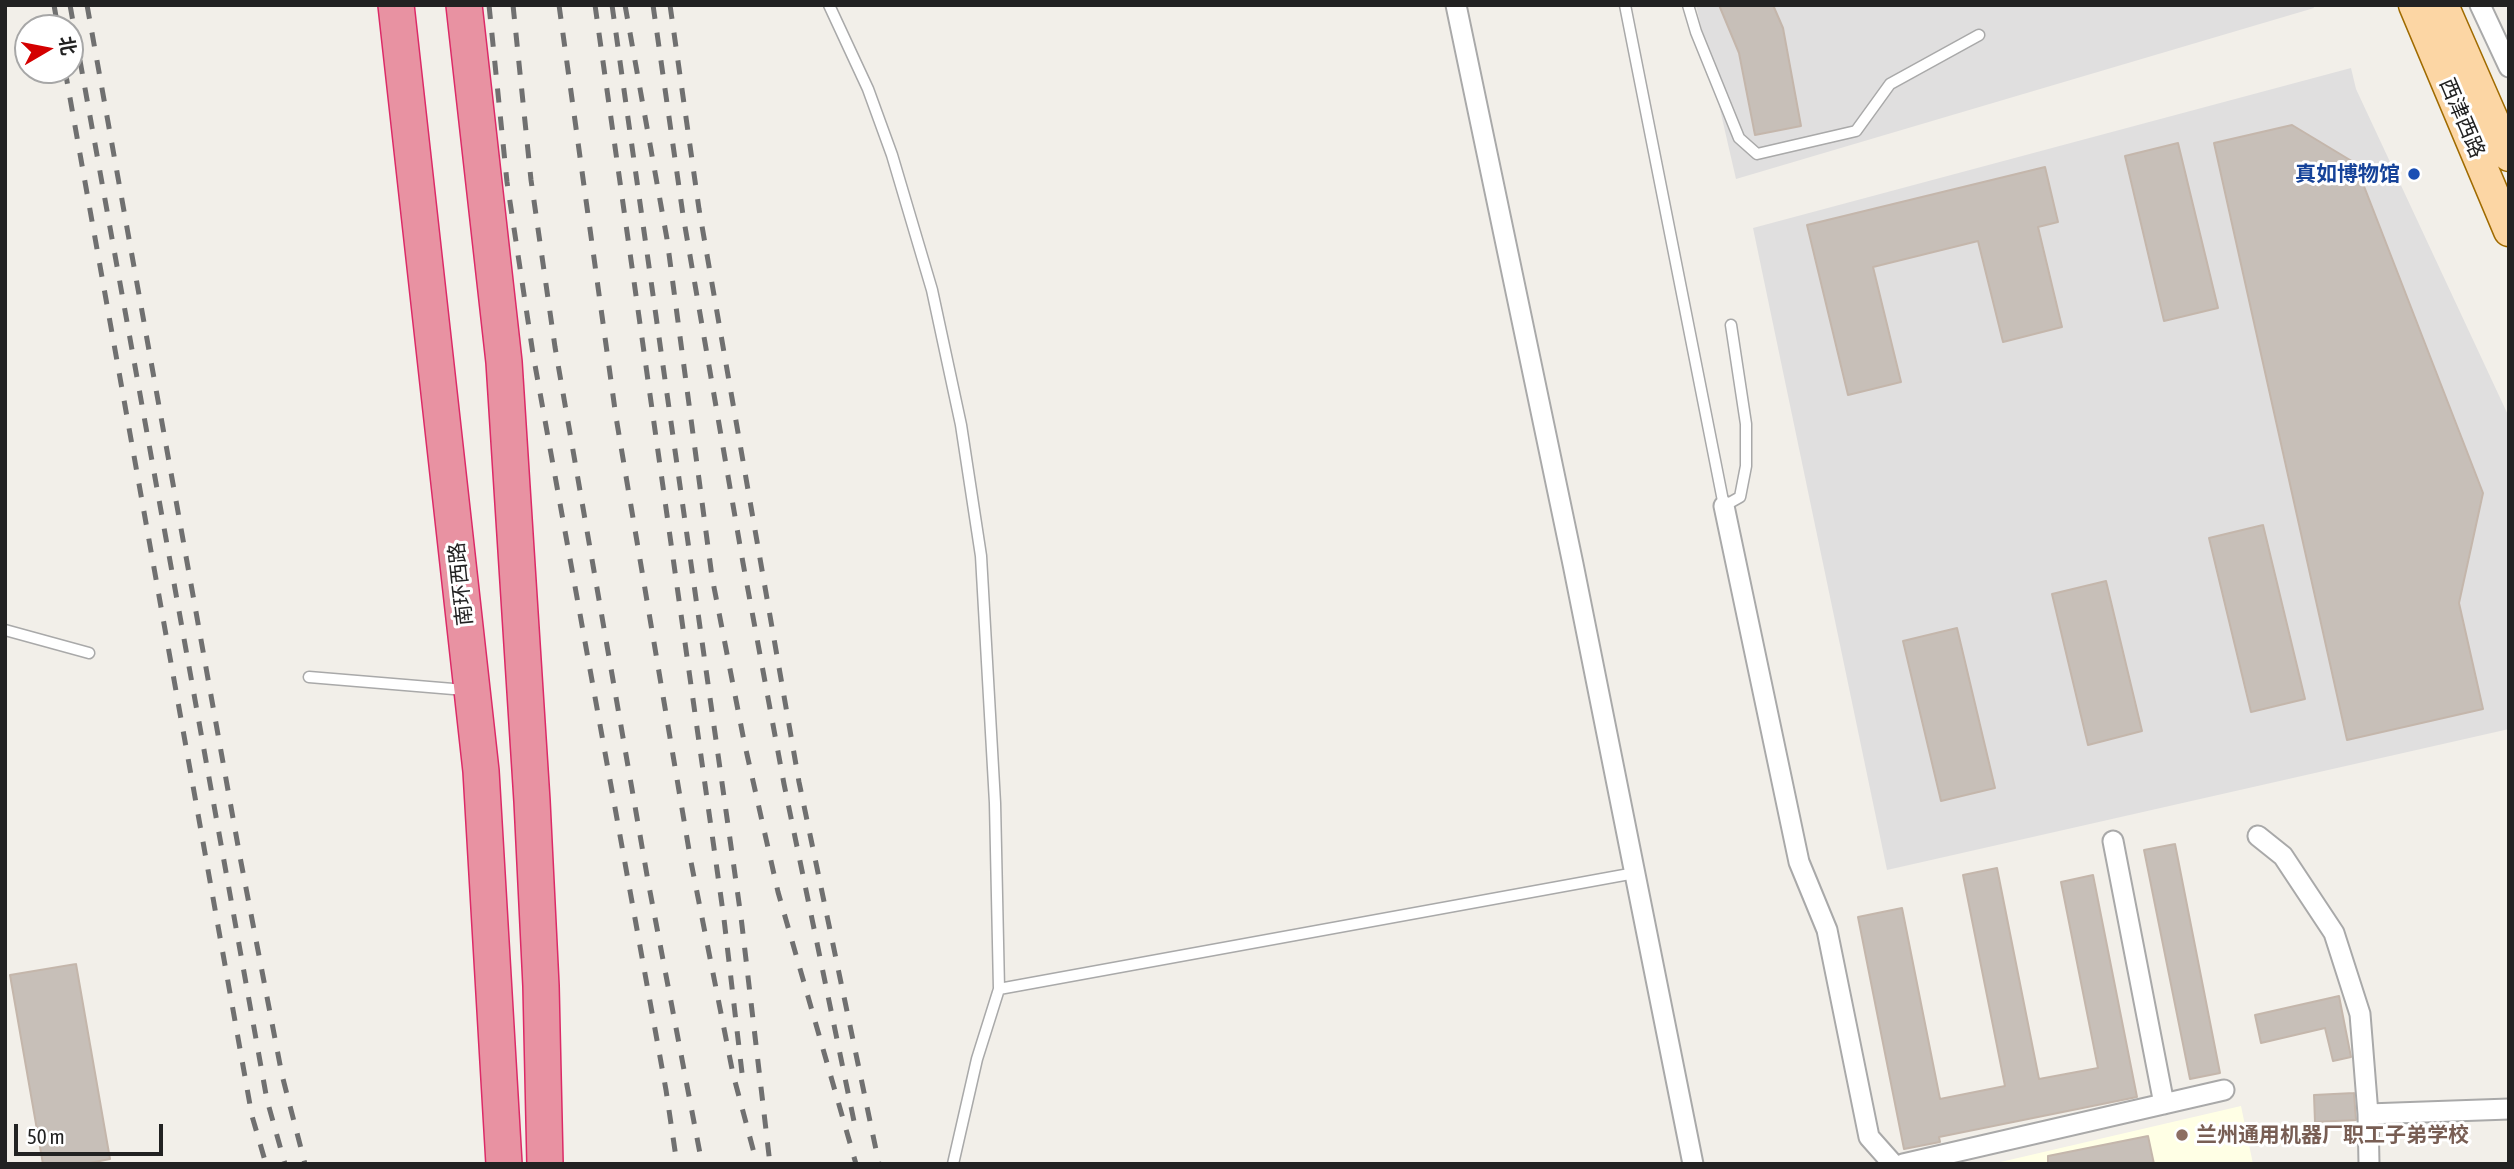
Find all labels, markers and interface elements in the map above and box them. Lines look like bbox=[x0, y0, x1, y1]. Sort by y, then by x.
north arrow bbox=[14, 14, 84, 84]
text: 北 bbox=[55, 34, 80, 57]
street label: 西津西路 bbox=[2434, 74, 2490, 162]
place label: 真如博物馆 bbox=[2295, 161, 2400, 187]
marker: 真如博物馆 bbox=[2406, 166, 2422, 182]
street label: 南环西路 bbox=[444, 541, 478, 627]
scale bar bbox=[18, 1110, 166, 1154]
place label: 兰州通用机器厂职工子弟学校 bbox=[2196, 1122, 2469, 1148]
text: 50 m bbox=[27, 1124, 65, 1148]
marker: 兰州通用机器厂职工子弟学校 bbox=[2174, 1127, 2190, 1143]

